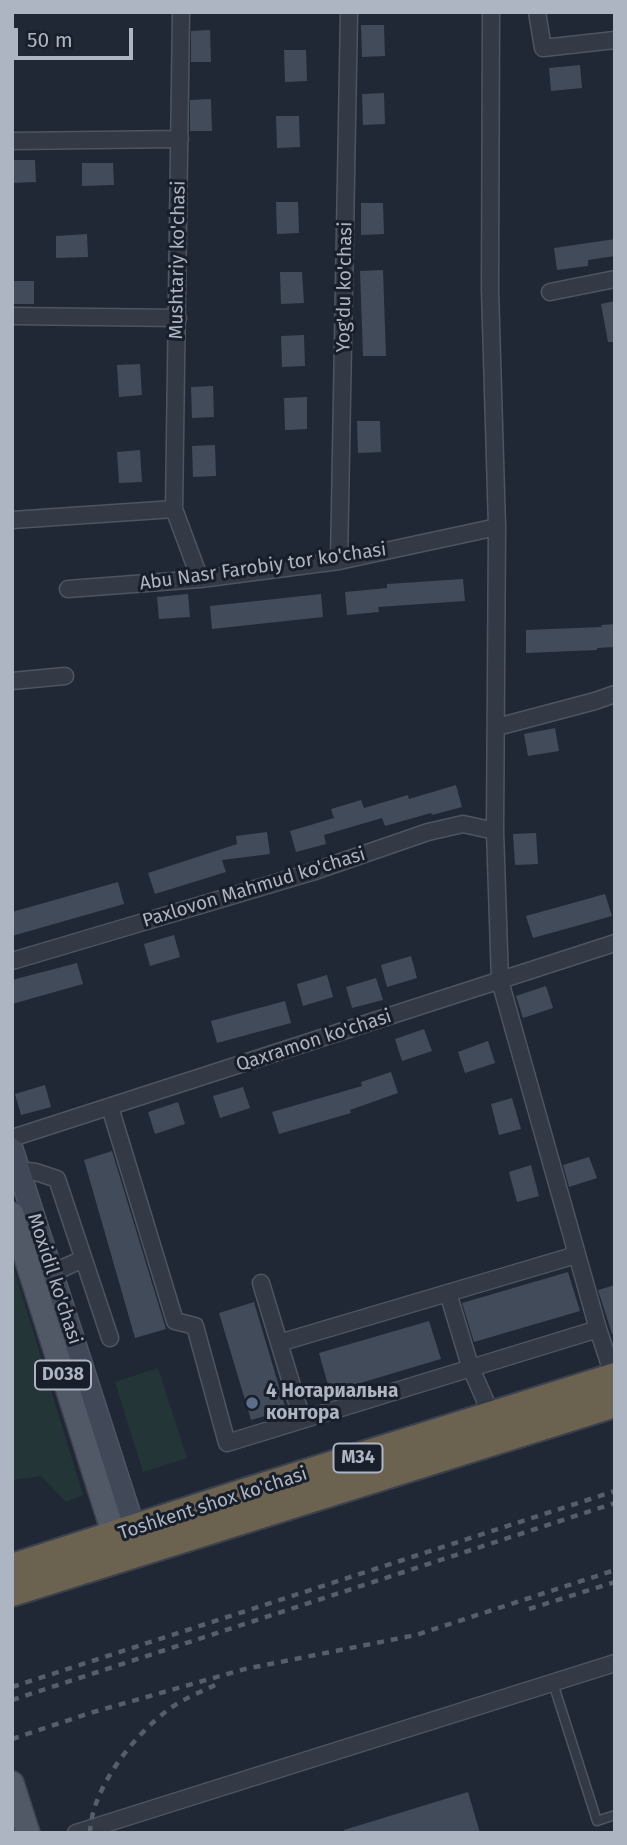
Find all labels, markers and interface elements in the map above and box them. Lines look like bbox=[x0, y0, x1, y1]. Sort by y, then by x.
scale bar bbox=[18, 14, 136, 58]
text: 50 m bbox=[27, 27, 73, 53]
street label: Mushtariy ko'chasi bbox=[165, 180, 191, 340]
street label: Yog'du ko'chasi bbox=[332, 221, 358, 353]
street label: Abu Nasr Farobiy tor ko'chasi bbox=[138, 538, 388, 596]
street label: Paxlovon Mahmud ko'chasi bbox=[140, 843, 368, 933]
street label: Qaxramon ko'chasi bbox=[233, 1005, 395, 1077]
street label: Moxidil ko'chasi bbox=[22, 1211, 86, 1347]
road number: D038 bbox=[35, 1360, 91, 1390]
place label: 4 Нотариальна контора bbox=[266, 1381, 398, 1425]
marker: 4 Нотариальна контора bbox=[244, 1395, 260, 1411]
road number: M34 bbox=[334, 1443, 382, 1472]
street label: Toshkent shox ko'chasi bbox=[116, 1463, 310, 1545]

